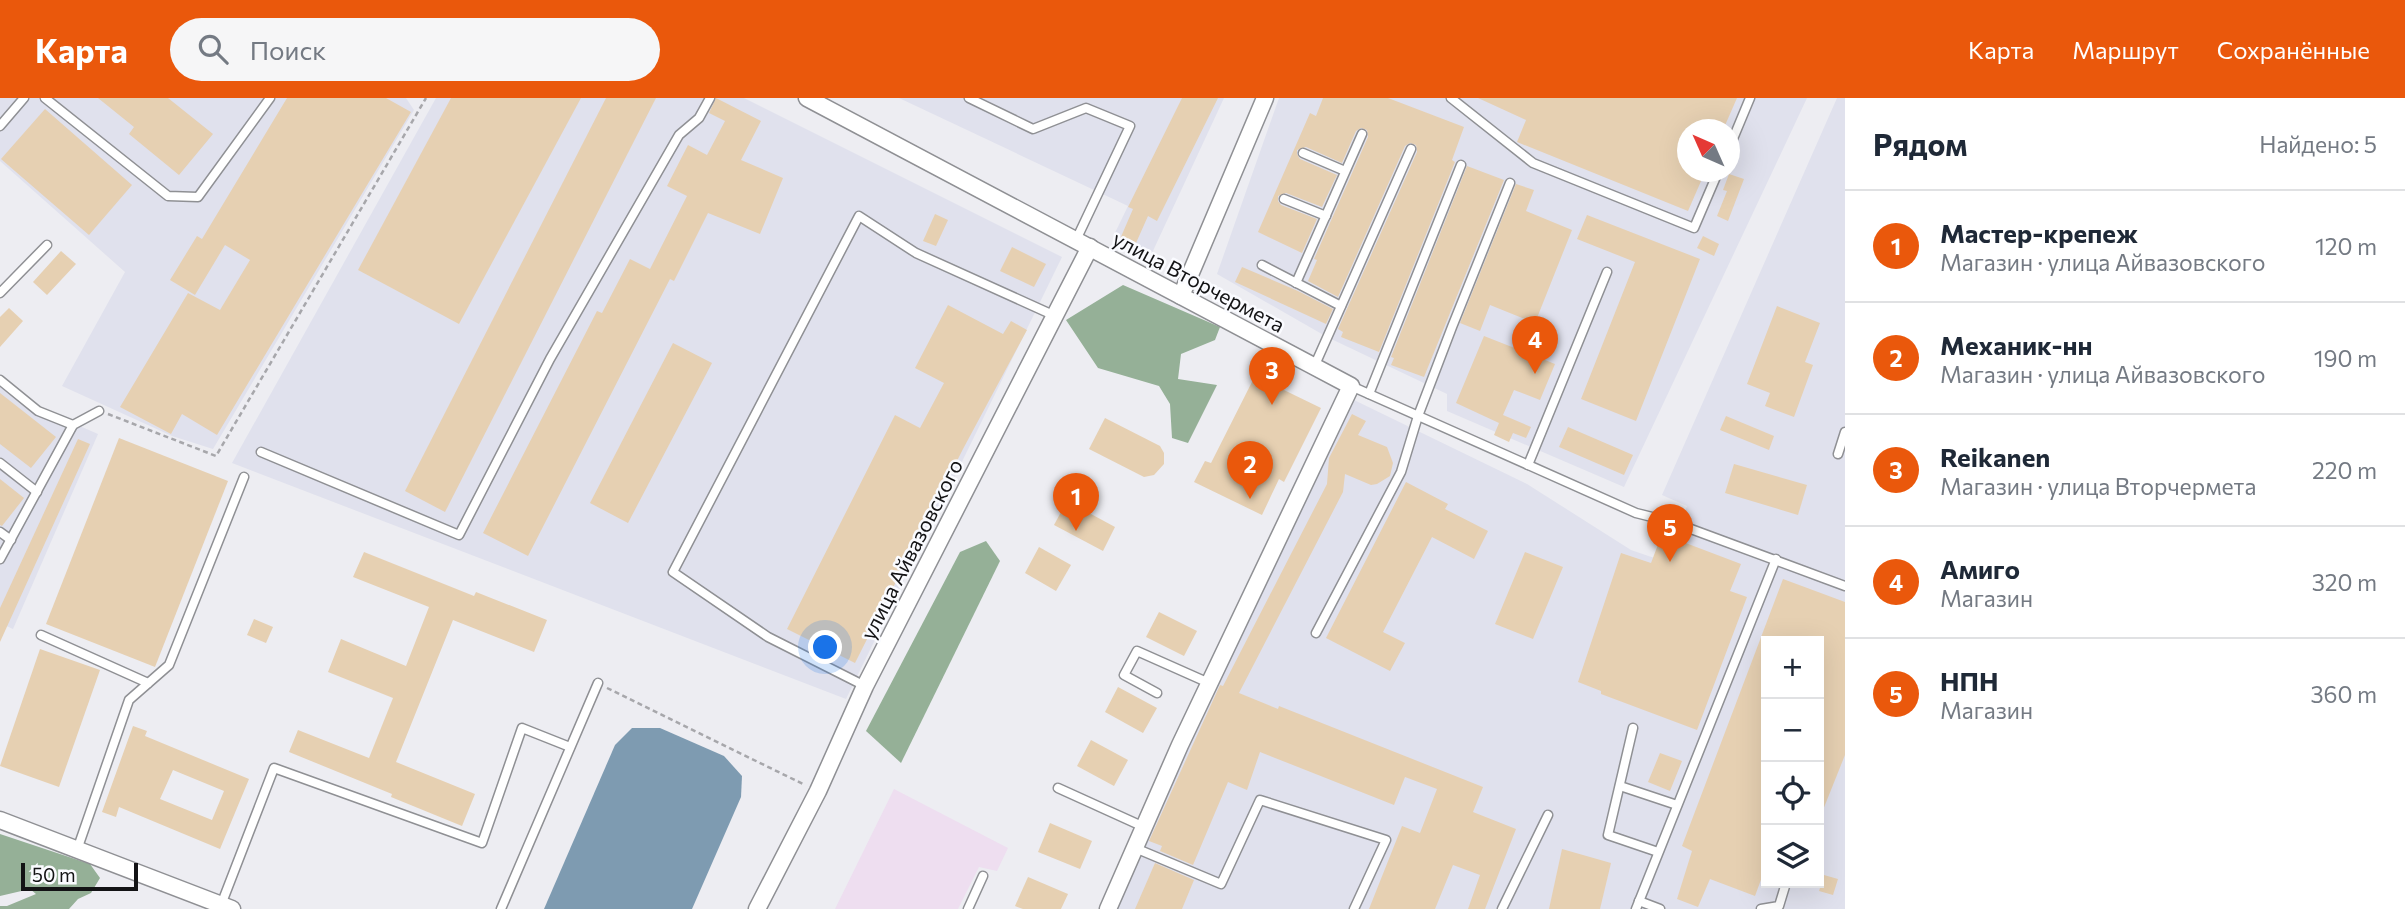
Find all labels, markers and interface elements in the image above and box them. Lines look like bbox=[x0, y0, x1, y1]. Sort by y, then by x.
search box bbox=[170, 18, 660, 81]
text: Карта bbox=[35, 29, 128, 70]
icon: search bbox=[194, 30, 232, 68]
text: Поиск bbox=[250, 34, 326, 65]
text: Карта bbox=[1968, 35, 2034, 64]
text: Маршрут bbox=[2072, 35, 2179, 64]
text: Сохранённые bbox=[2217, 35, 2370, 64]
north arrow bbox=[1677, 119, 1740, 182]
text: Рядом bbox=[1873, 125, 1967, 162]
text: Найдено: 5 bbox=[2259, 130, 2377, 158]
text: Мастер-крепеж bbox=[1940, 217, 2138, 248]
street label: улица Вторчермета bbox=[1109, 225, 1289, 337]
text: 1 bbox=[1891, 232, 1901, 260]
text: 120 m bbox=[2315, 232, 2377, 260]
text: Магазин · улица Айвазовского bbox=[1940, 248, 2266, 276]
pin: 4 bbox=[1512, 316, 1558, 374]
text: Механик-нн bbox=[1940, 329, 2093, 360]
text: 2 bbox=[1889, 344, 1903, 372]
text: 190 m bbox=[2314, 344, 2377, 372]
pin: 3 bbox=[1249, 347, 1295, 405]
text: Магазин · улица Айвазовского bbox=[1940, 360, 2266, 388]
pin: 2 bbox=[1227, 441, 1273, 499]
text: Reikanen bbox=[1940, 441, 2050, 472]
street label: улица Айвазовского bbox=[855, 455, 967, 643]
text: 3 bbox=[1889, 456, 1903, 484]
text: 220 m bbox=[2312, 456, 2377, 484]
text: Магазин · улица Вторчермета bbox=[1940, 472, 2256, 500]
pin: 1 bbox=[1053, 473, 1099, 531]
pin: 5 bbox=[1647, 504, 1693, 562]
text: Амиго bbox=[1940, 553, 2020, 584]
text: 4 bbox=[1889, 568, 1903, 596]
text: 320 m bbox=[2312, 568, 2377, 596]
text: Магазин bbox=[1940, 584, 2033, 612]
your location bbox=[808, 630, 842, 664]
map controls bbox=[1761, 636, 1824, 888]
button: + bbox=[1761, 636, 1824, 699]
text: НПН bbox=[1940, 665, 1998, 696]
text: 5 bbox=[1889, 680, 1903, 708]
text: 360 m bbox=[2310, 680, 2377, 708]
text: Магазин bbox=[1940, 696, 2033, 724]
button: − bbox=[1761, 699, 1824, 762]
button: locate bbox=[1761, 762, 1824, 825]
button: layers bbox=[1761, 825, 1824, 888]
scale bar bbox=[21, 860, 138, 892]
text: 50 m bbox=[32, 863, 76, 886]

